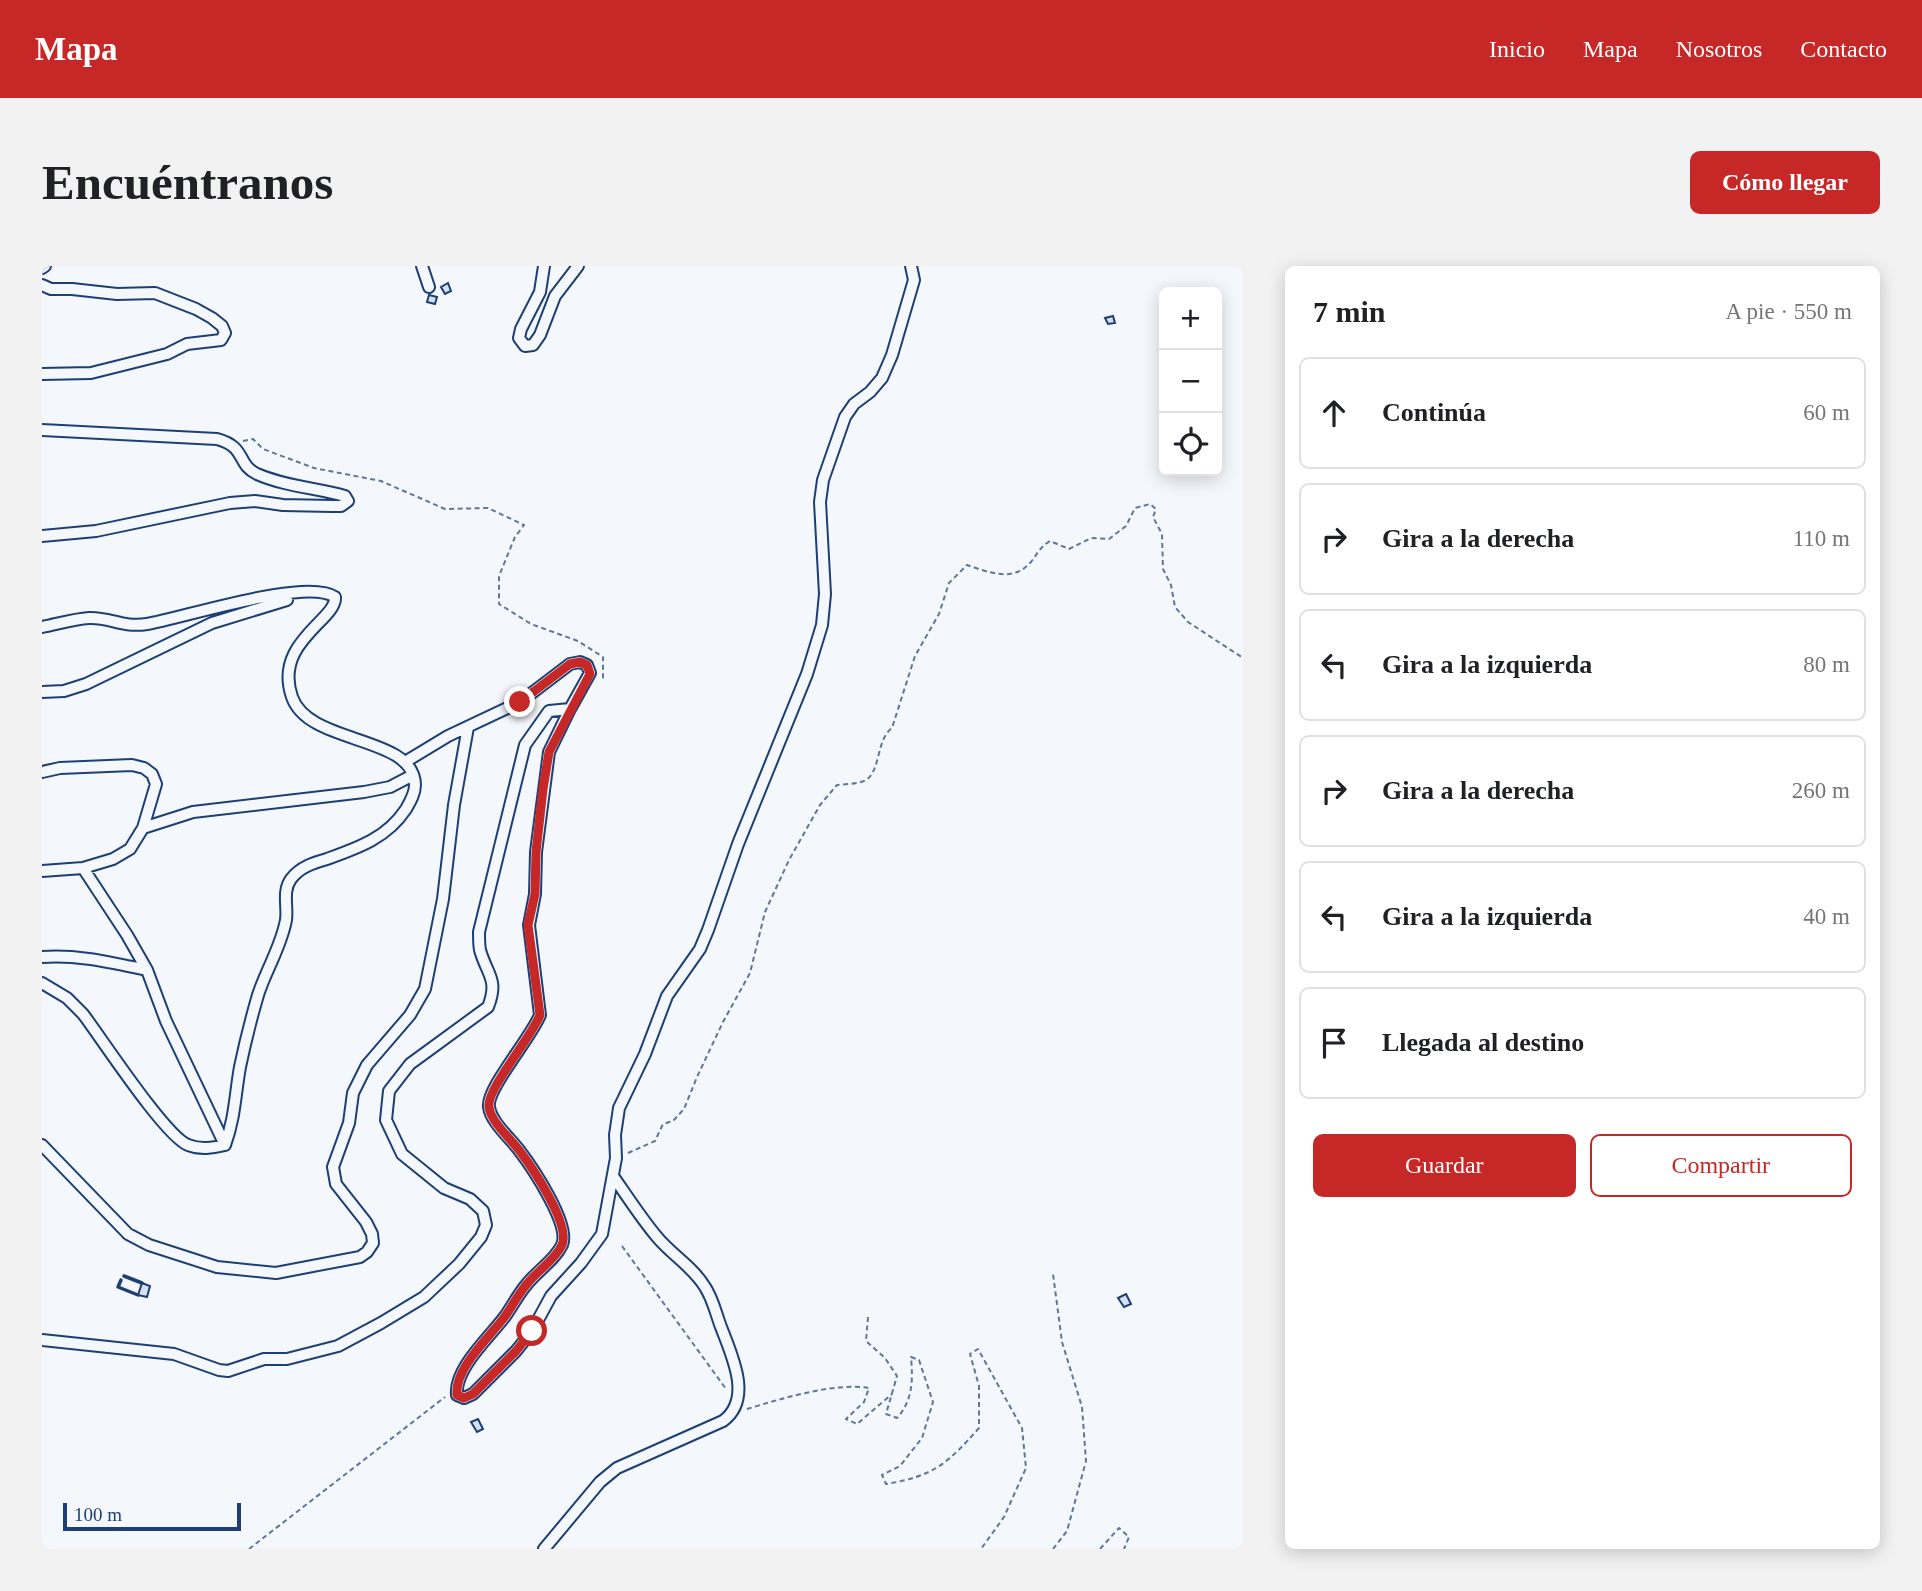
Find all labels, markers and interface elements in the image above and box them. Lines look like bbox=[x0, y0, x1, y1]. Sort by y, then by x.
text: Mapa bbox=[35, 31, 118, 67]
text: Inicio bbox=[1489, 36, 1545, 62]
text: Mapa bbox=[1583, 36, 1638, 62]
text: Nosotros bbox=[1676, 36, 1762, 62]
text: Contacto bbox=[1800, 36, 1887, 62]
button: Cómo llegar bbox=[1690, 151, 1880, 214]
text: Encuéntranos bbox=[42, 155, 333, 210]
map controls bbox=[1159, 287, 1222, 476]
button: + bbox=[1159, 287, 1222, 350]
text: 7 min bbox=[1313, 295, 1386, 328]
text: A pie · 550 m bbox=[1726, 299, 1852, 324]
button: − bbox=[1159, 350, 1222, 413]
icon: ahead bbox=[1315, 394, 1353, 432]
text: Continúa bbox=[1382, 398, 1486, 427]
text: 60 m bbox=[1803, 400, 1850, 425]
button: locate bbox=[1159, 413, 1222, 476]
icon: right bbox=[1315, 520, 1353, 558]
text: Gira a la derecha bbox=[1382, 524, 1574, 553]
text: 110 m bbox=[1793, 526, 1850, 551]
icon: left bbox=[1315, 646, 1353, 684]
text: Gira a la izquierda bbox=[1382, 650, 1592, 679]
text: 80 m bbox=[1803, 652, 1850, 677]
route end bbox=[504, 686, 535, 717]
icon: right bbox=[1315, 772, 1353, 810]
text: Gira a la derecha bbox=[1382, 776, 1574, 805]
text: 260 m bbox=[1792, 778, 1850, 803]
icon: left bbox=[1315, 898, 1353, 936]
text: Gira a la izquierda bbox=[1382, 902, 1592, 931]
text: 40 m bbox=[1803, 904, 1850, 929]
icon: arrive bbox=[1315, 1024, 1353, 1062]
text: Llegada al destino bbox=[1382, 1028, 1584, 1057]
button: Guardar bbox=[1313, 1134, 1576, 1197]
button: Compartir bbox=[1590, 1134, 1852, 1197]
route start bbox=[516, 1315, 547, 1346]
scale bar bbox=[63, 1500, 242, 1532]
text: 100 m bbox=[74, 1504, 122, 1525]

